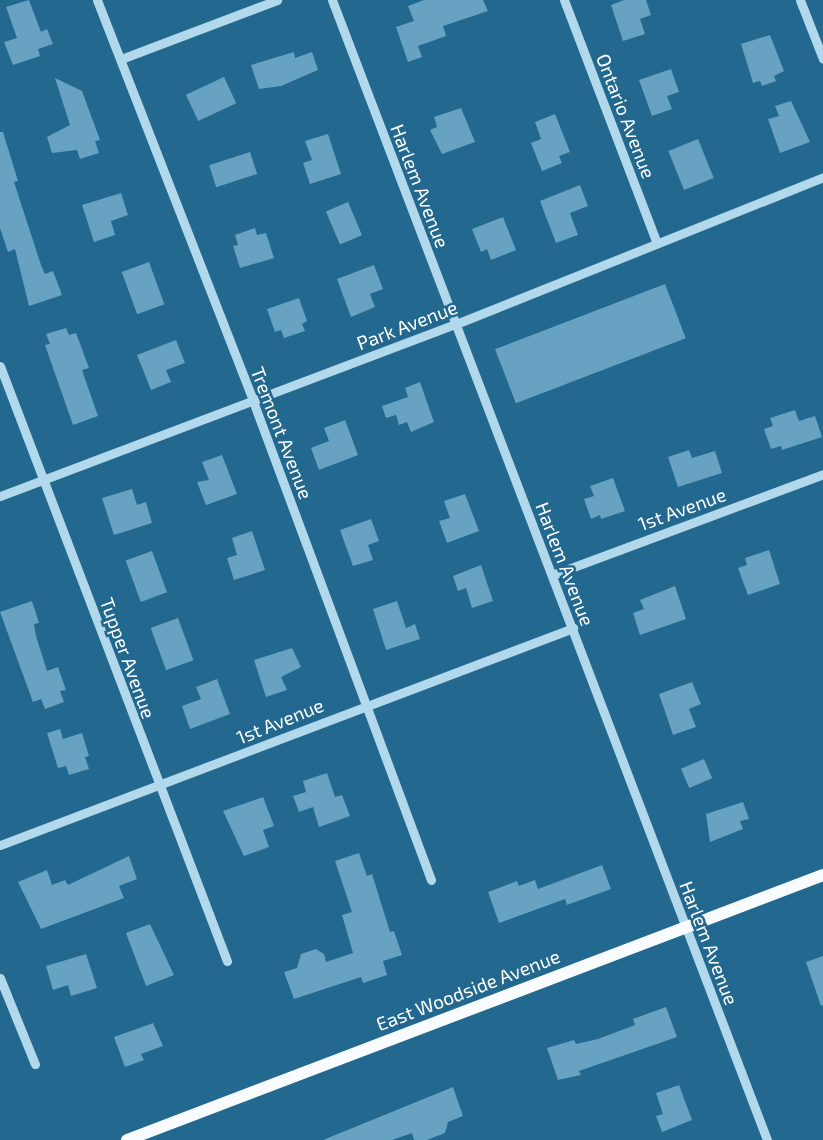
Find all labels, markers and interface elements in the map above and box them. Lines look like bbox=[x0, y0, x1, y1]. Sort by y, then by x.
street label: Ontario Avenue bbox=[592, 50, 660, 182]
street label: Harlem Avenue bbox=[386, 121, 454, 251]
street label: Park Avenue bbox=[353, 295, 461, 355]
street label: Tremont Avenue bbox=[246, 363, 318, 503]
street label: 1st Avenue bbox=[635, 482, 729, 536]
street label: Harlem Avenue bbox=[531, 499, 599, 629]
street label: Tupper Avenue bbox=[95, 594, 161, 722]
street label: 1st Avenue bbox=[233, 693, 327, 749]
street label: Harlem Avenue bbox=[675, 878, 743, 1008]
street label: East Woodside Avenue bbox=[373, 944, 563, 1036]

